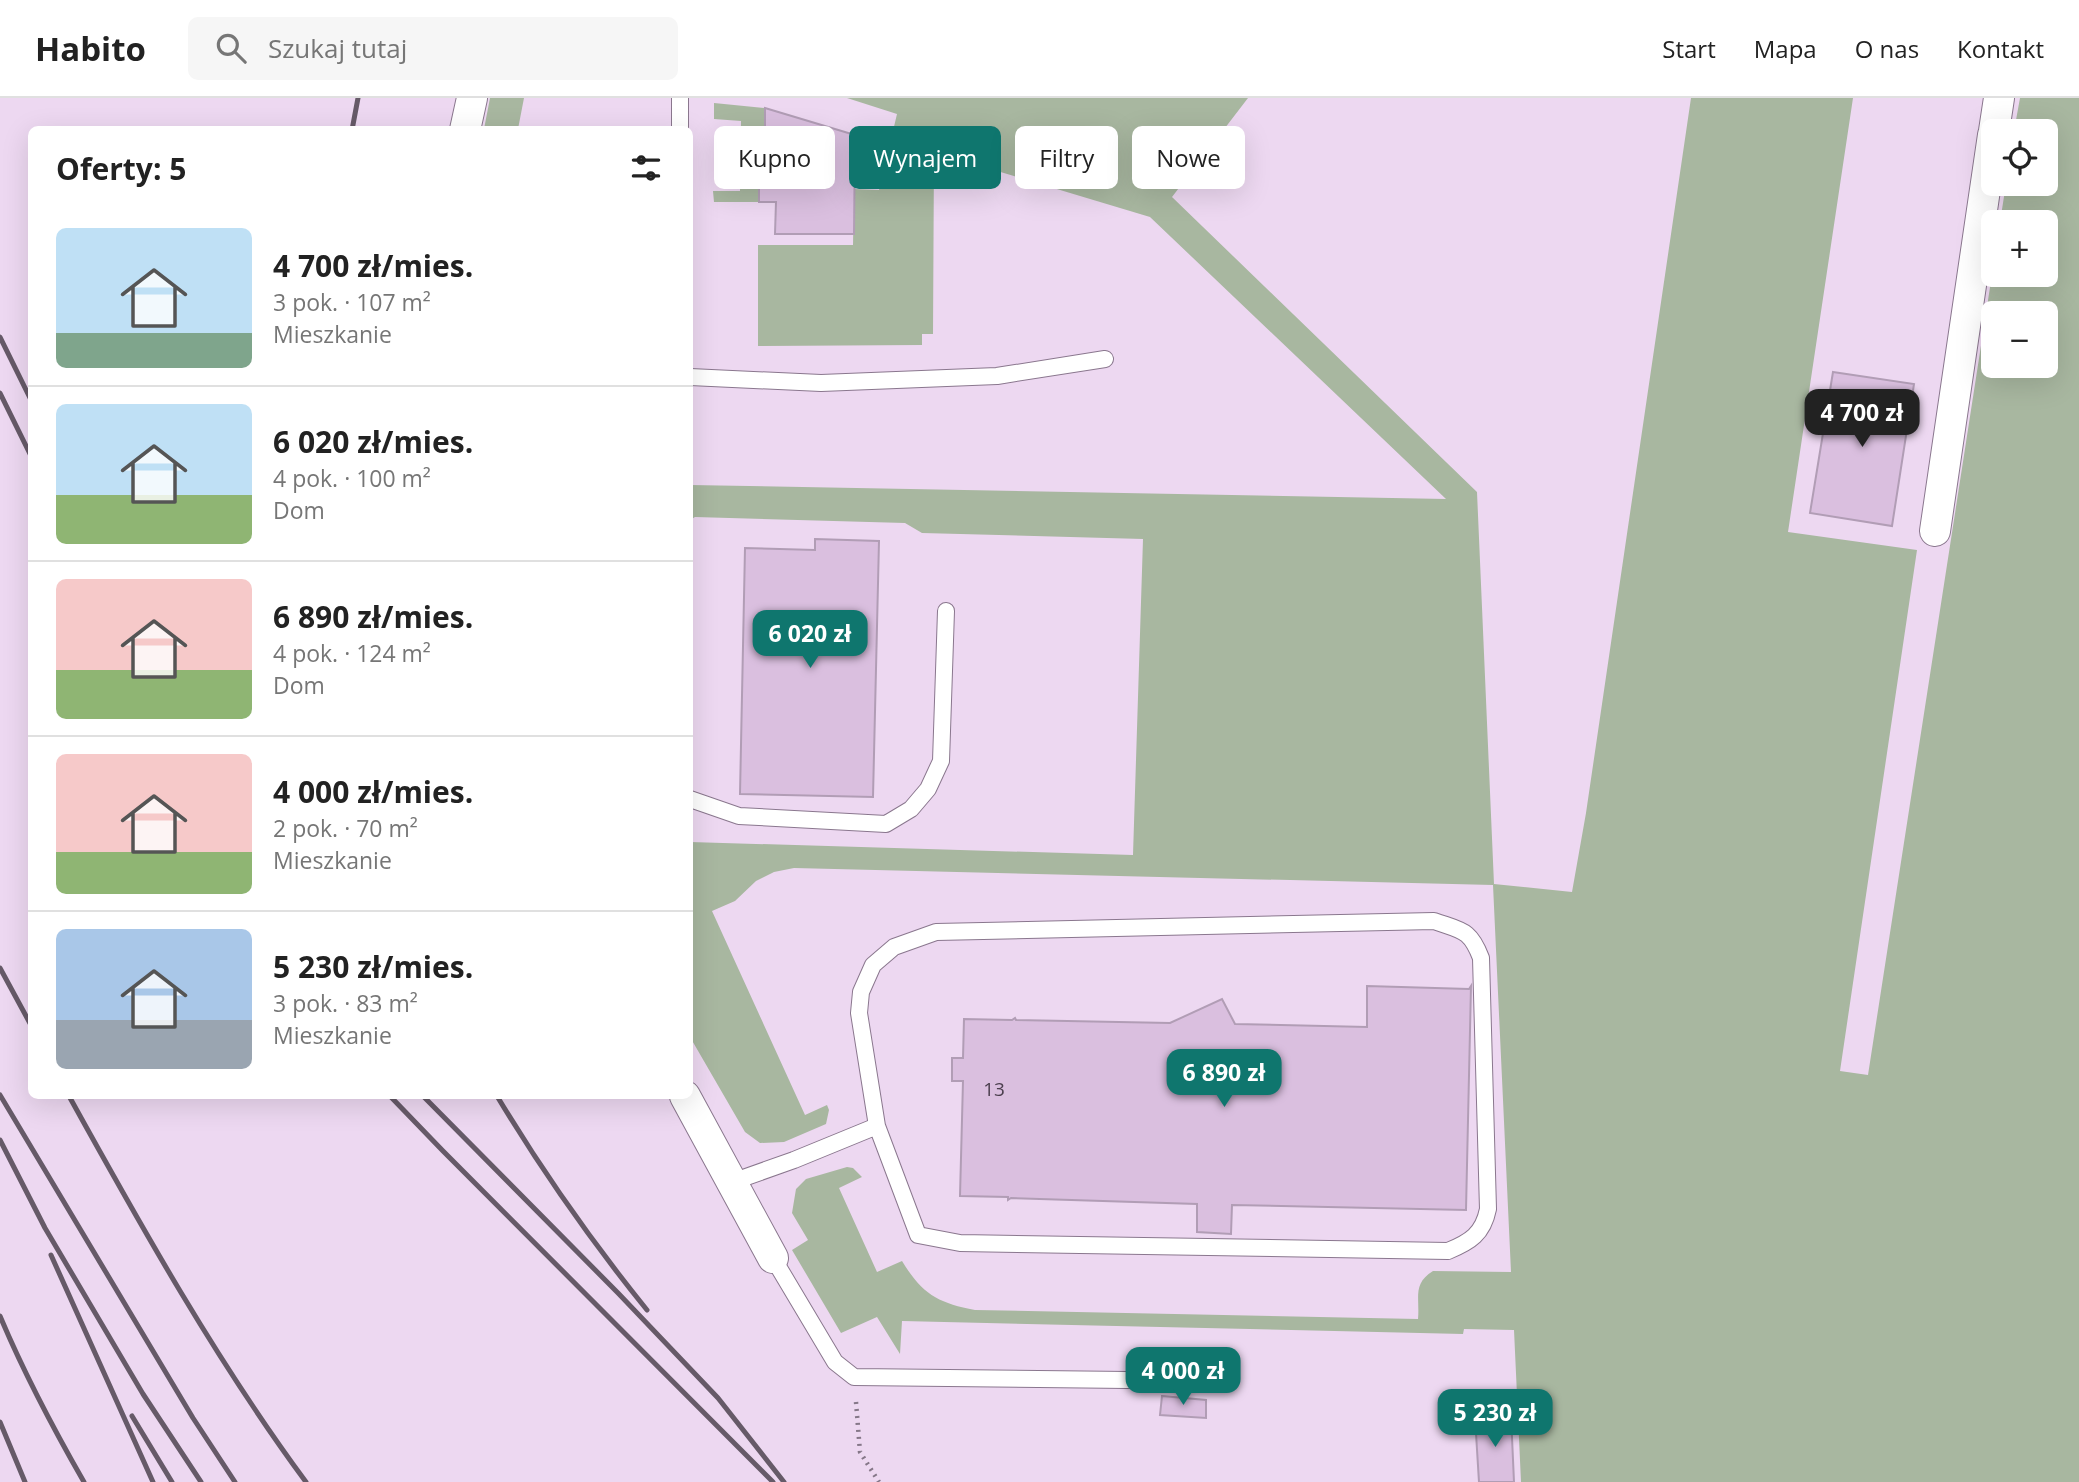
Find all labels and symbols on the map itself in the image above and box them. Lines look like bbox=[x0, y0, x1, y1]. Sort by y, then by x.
pin: 4 700 zł bbox=[1790, 390, 1934, 449]
pin: 6 020 zł bbox=[738, 610, 882, 670]
pin: 6 890 zł bbox=[1152, 1049, 1296, 1109]
house number: 13 bbox=[983, 1076, 1005, 1102]
pin: 4 000 zł bbox=[1111, 1348, 1255, 1407]
pin: 5 230 zł bbox=[1423, 1390, 1567, 1449]

